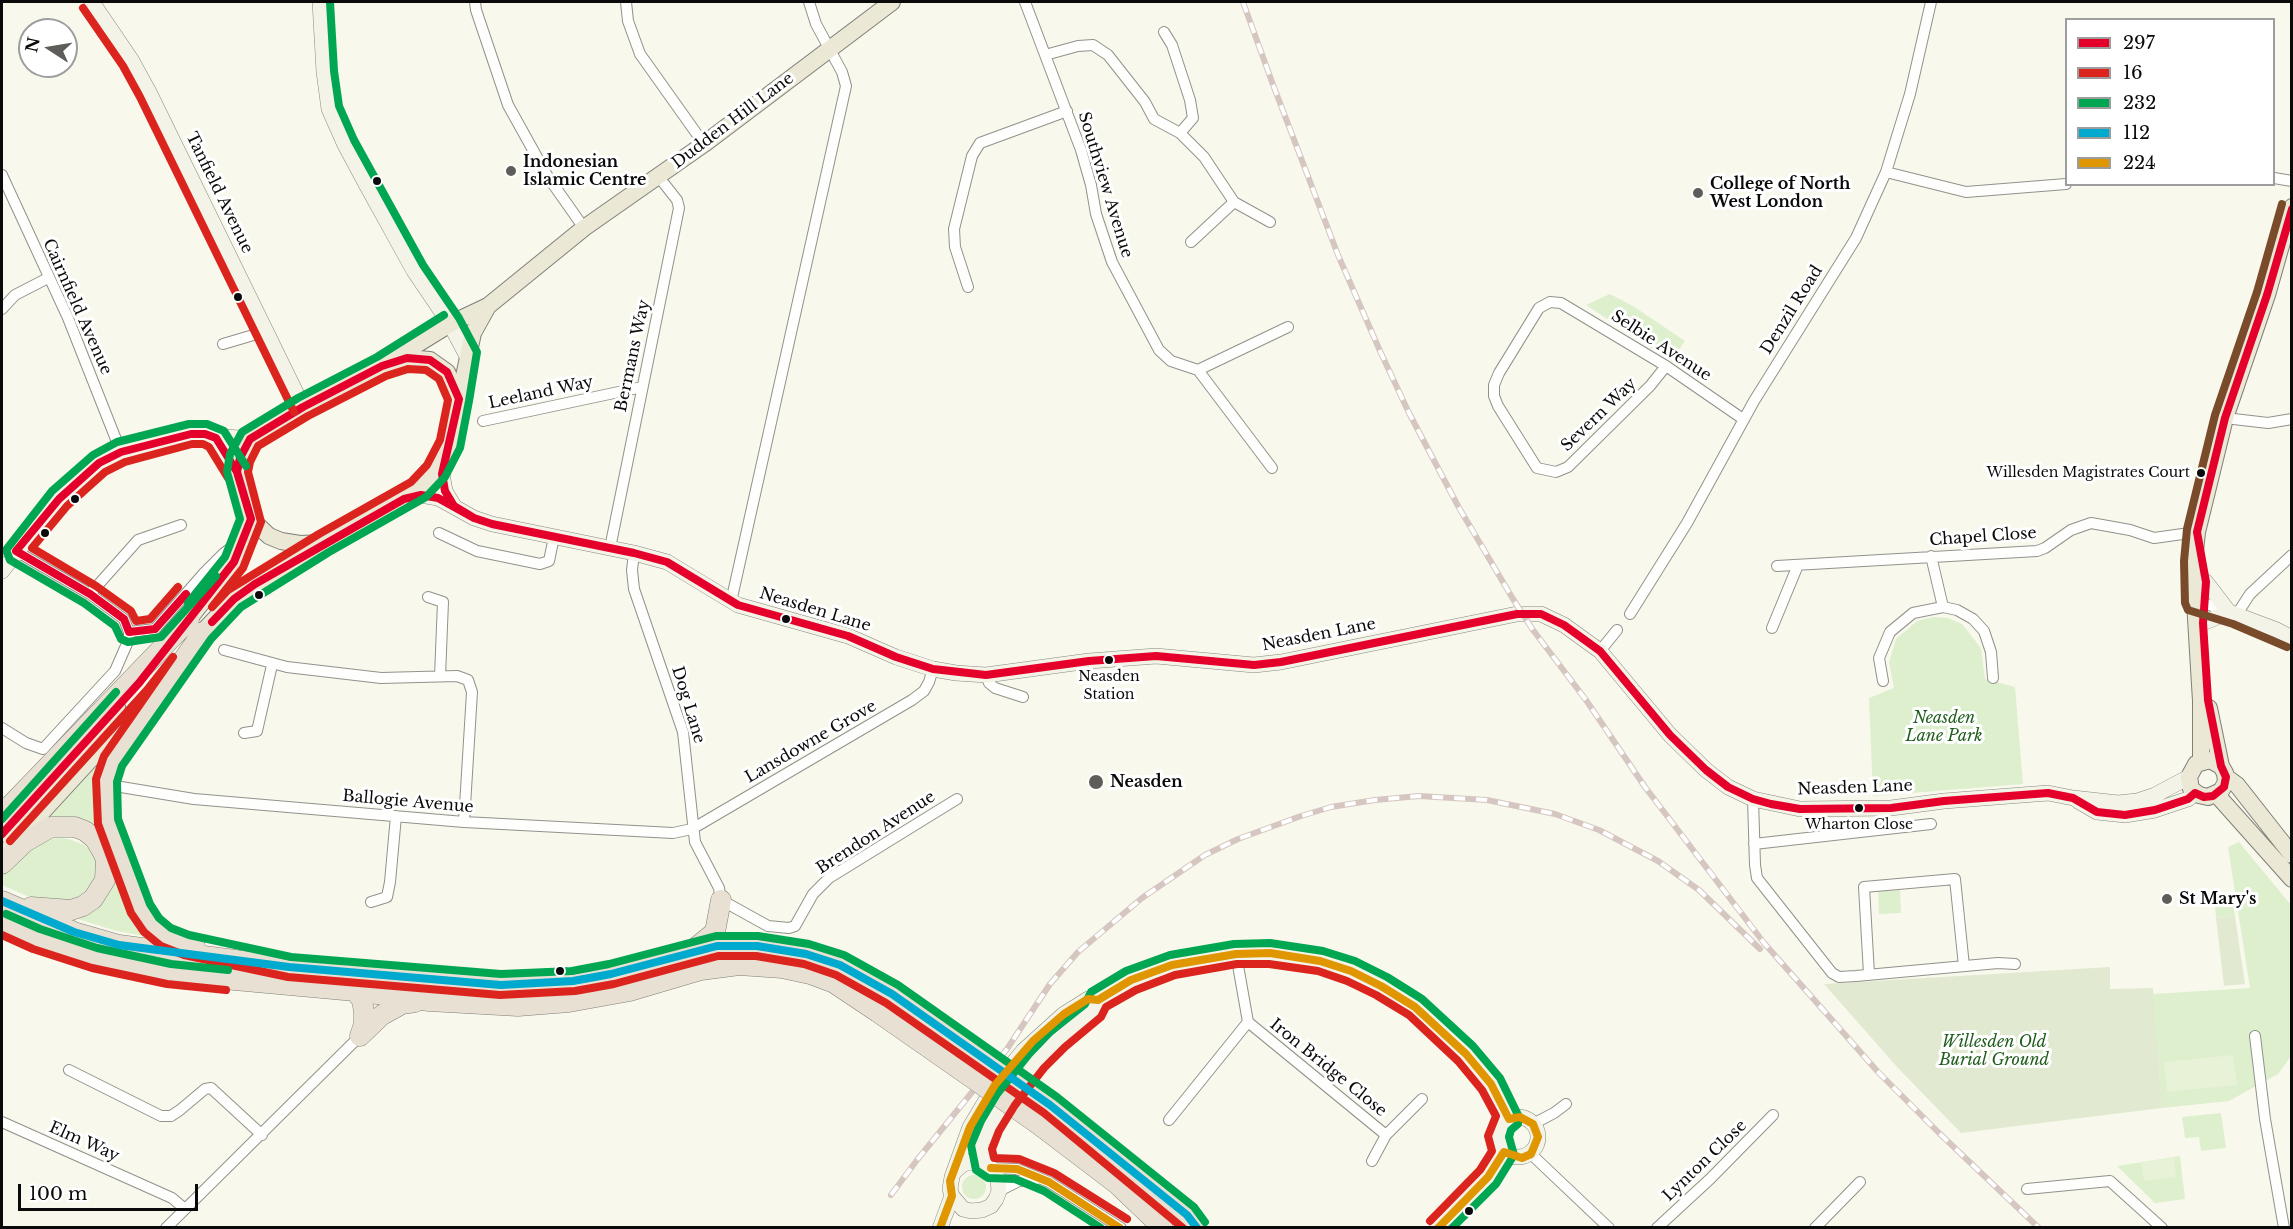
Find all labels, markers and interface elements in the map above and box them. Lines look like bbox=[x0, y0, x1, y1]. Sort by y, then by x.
north arrow bbox=[18, 18, 78, 78]
legend bbox=[2065, 18, 2275, 186]
text: 297 bbox=[2123, 32, 2155, 54]
text: N bbox=[21, 35, 44, 54]
text: 16 bbox=[2123, 62, 2143, 84]
street label: Dudden Hill Lane bbox=[668, 69, 798, 173]
text: 232 bbox=[2123, 92, 2156, 114]
street label: Southview Avenue bbox=[1074, 110, 1136, 260]
text: 112 bbox=[2123, 122, 2150, 144]
street label: Tanfield Avenue bbox=[181, 129, 257, 257]
place label: Indonesian Islamic Centre bbox=[523, 152, 646, 190]
text: 224 bbox=[2123, 152, 2156, 174]
marker: Indonesian Islamic Centre bbox=[504, 164, 518, 178]
place label: College of North West London bbox=[1710, 174, 1850, 212]
unlabelled marker bbox=[371, 175, 383, 187]
marker: College of North West London bbox=[1691, 186, 1705, 200]
street label: Cairnfield Avenue bbox=[38, 236, 116, 378]
street label: Denzil Road bbox=[1757, 262, 1827, 358]
unlabelled marker bbox=[232, 291, 244, 303]
street label: Bermans Way bbox=[612, 298, 654, 414]
street label: Selbie Avenue bbox=[1607, 307, 1715, 385]
street label: Leeland Way bbox=[487, 373, 595, 413]
street label: Severn Way bbox=[1557, 374, 1641, 456]
place label: Willesden Magistrates Court bbox=[1987, 465, 2190, 481]
marker: Willesden Magistrates Court bbox=[2195, 467, 2207, 479]
unlabelled marker bbox=[69, 493, 81, 505]
street label: Chapel Close bbox=[1929, 524, 2037, 550]
unlabelled marker bbox=[39, 527, 51, 539]
street label: Neasden Lane bbox=[757, 584, 873, 636]
unlabelled marker bbox=[253, 589, 265, 601]
unlabelled marker bbox=[780, 613, 792, 625]
street label: Neasden Lane bbox=[1260, 615, 1378, 655]
marker: Neasden Station bbox=[1103, 654, 1115, 666]
street label: Dog Lane bbox=[667, 664, 709, 746]
place label: Neasden Station bbox=[1078, 669, 1140, 702]
street label: Lansdowne Grove bbox=[742, 697, 880, 787]
park label: Neasden Lane Park bbox=[1906, 708, 1982, 746]
place label: Neasden bbox=[1110, 772, 1183, 792]
marker: Neasden bbox=[1087, 773, 1105, 791]
street label: Neasden Lane bbox=[1797, 776, 1913, 800]
street label: Ballogie Avenue bbox=[342, 787, 474, 817]
street label: Brendon Avenue bbox=[813, 787, 939, 879]
marker: Wharton Close bbox=[1853, 802, 1865, 814]
place label: Wharton Close bbox=[1805, 817, 1913, 833]
place label: St Mary's bbox=[2179, 889, 2256, 909]
marker: St Mary's bbox=[2160, 892, 2174, 906]
unlabelled marker bbox=[554, 965, 566, 977]
street label: Iron Bridge Close bbox=[1266, 1015, 1390, 1121]
park label: Willesden Old Burial Ground bbox=[1939, 1032, 2049, 1070]
street label: Lynton Close bbox=[1659, 1116, 1751, 1206]
street label: Elm Way bbox=[46, 1118, 122, 1166]
scale bar bbox=[21, 1172, 201, 1210]
text: 100 m bbox=[29, 1183, 87, 1205]
unlabelled marker bbox=[1463, 1205, 1475, 1217]

